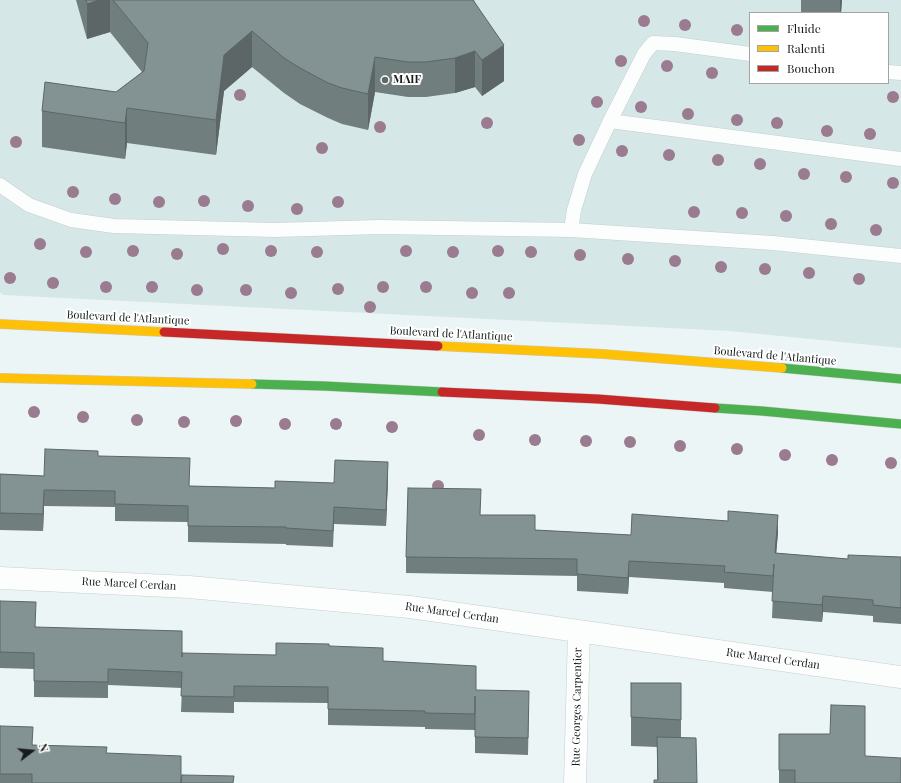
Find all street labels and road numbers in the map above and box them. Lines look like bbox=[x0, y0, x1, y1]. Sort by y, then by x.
street label: Boulevard de l'Atlantique bbox=[66, 308, 190, 328]
street label: Boulevard de l'Atlantique bbox=[389, 324, 513, 344]
street label: Boulevard de l'Atlantique bbox=[713, 344, 837, 368]
street label: Rue Marcel Cerdan bbox=[81, 575, 177, 593]
street label: Rue Marcel Cerdan bbox=[404, 600, 500, 626]
street label: Rue Marcel Cerdan bbox=[725, 646, 821, 672]
street label: Rue Georges Carpentier bbox=[569, 647, 585, 767]

